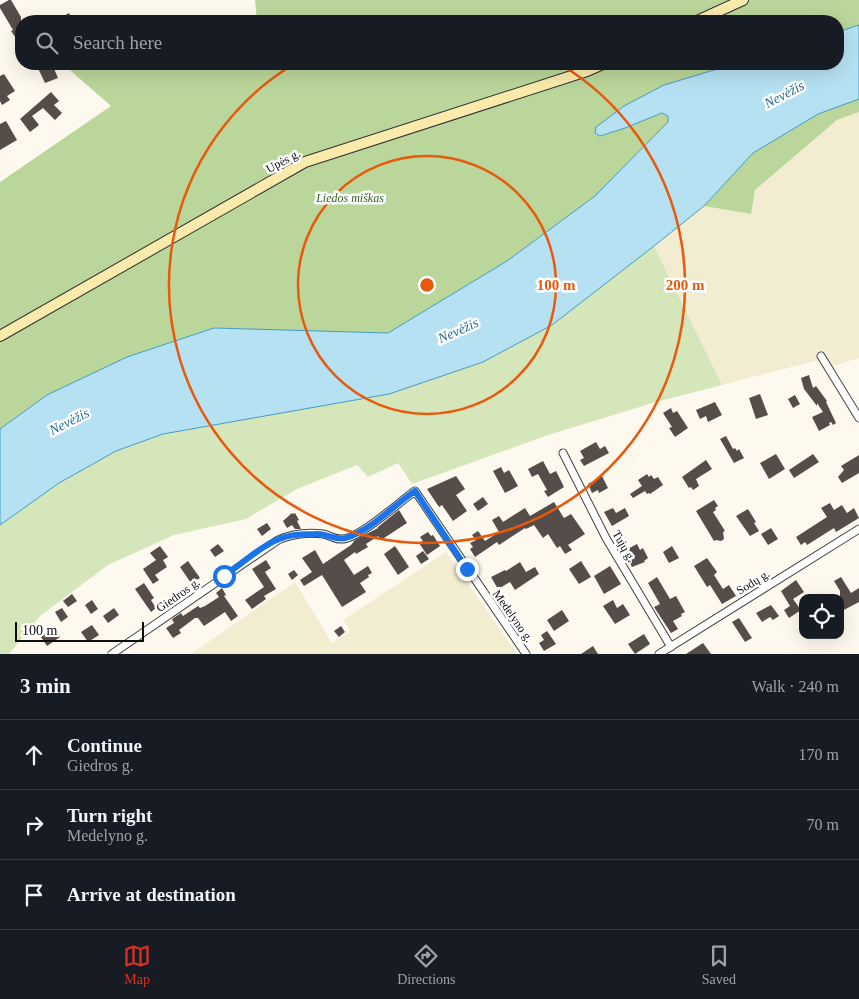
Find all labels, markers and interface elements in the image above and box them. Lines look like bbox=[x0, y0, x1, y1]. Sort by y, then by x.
search box bbox=[15, 15, 844, 70]
icon: search bbox=[33, 29, 61, 57]
text: Search here bbox=[73, 32, 162, 53]
water label: Nevėžis bbox=[761, 78, 807, 112]
street label: Upės g. bbox=[264, 146, 302, 176]
park label: Liedos miškas bbox=[315, 191, 384, 205]
centre of rings bbox=[418, 276, 436, 294]
text: 100 m bbox=[537, 277, 576, 293]
text: 200 m bbox=[666, 277, 705, 293]
water label: Nevėžis bbox=[435, 315, 481, 346]
water label: Nevėžis bbox=[46, 405, 92, 438]
street label: Tujų g. bbox=[609, 528, 639, 564]
route end bbox=[456, 558, 479, 581]
route start bbox=[213, 565, 236, 588]
street label: Sodų g. bbox=[734, 566, 772, 598]
street label: Giedros g. bbox=[154, 575, 202, 615]
street label: Medelyno g. bbox=[490, 587, 536, 645]
map controls bbox=[799, 594, 844, 639]
button: locate bbox=[799, 594, 844, 639]
scale bar bbox=[15, 619, 144, 642]
text: 100 m bbox=[22, 623, 57, 638]
text: 3 min bbox=[20, 674, 71, 698]
text: Walk · 240 m bbox=[752, 678, 839, 695]
text: Continue bbox=[67, 735, 142, 756]
icon: ahead bbox=[20, 741, 48, 769]
text: 170 m bbox=[799, 746, 839, 763]
text: Giedros g. bbox=[67, 757, 134, 774]
text: Turn right bbox=[67, 805, 152, 826]
icon: right bbox=[20, 811, 48, 839]
text: 70 m bbox=[807, 816, 839, 833]
text: Medelyno g. bbox=[67, 827, 148, 844]
icon: arrive bbox=[20, 881, 48, 909]
text: Arrive at destination bbox=[67, 884, 236, 905]
tab: Map bbox=[123, 942, 151, 988]
tab: Directions bbox=[397, 942, 456, 988]
tab: Saved bbox=[702, 942, 736, 988]

